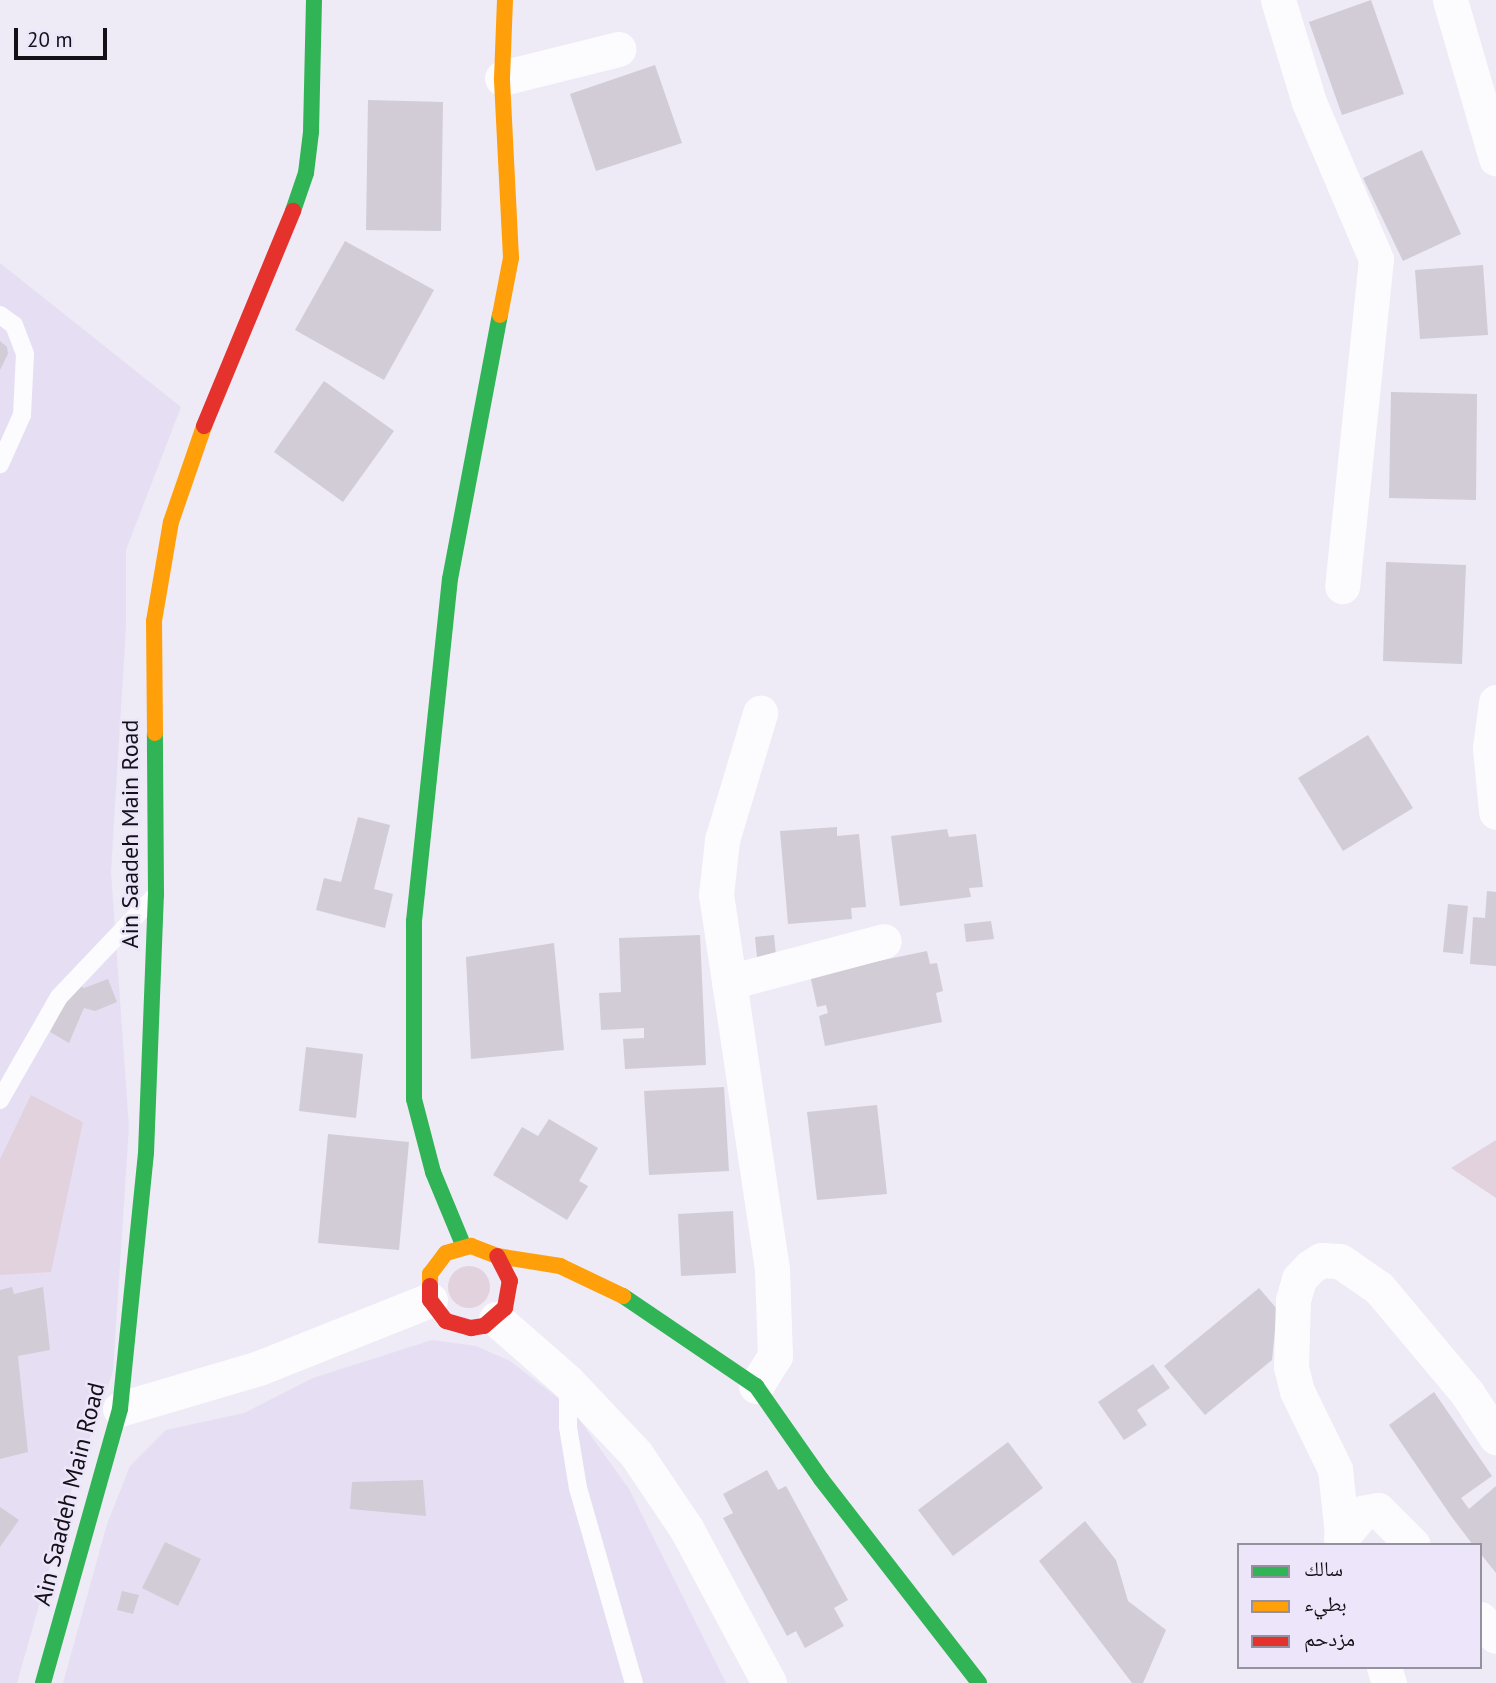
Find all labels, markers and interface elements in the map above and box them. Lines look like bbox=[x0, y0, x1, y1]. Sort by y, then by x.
scale bar bbox=[18, 14, 110, 58]
text: 20 m bbox=[27, 26, 73, 53]
street label: Ain Saadeh Main Road bbox=[116, 720, 144, 948]
street label: Ain Saadeh Main Road bbox=[27, 1379, 111, 1609]
legend bbox=[1237, 1543, 1482, 1669]
text: سالك bbox=[1304, 1555, 1343, 1582]
text: بطيء bbox=[1304, 1590, 1347, 1617]
text: مزدحم bbox=[1304, 1625, 1355, 1652]

